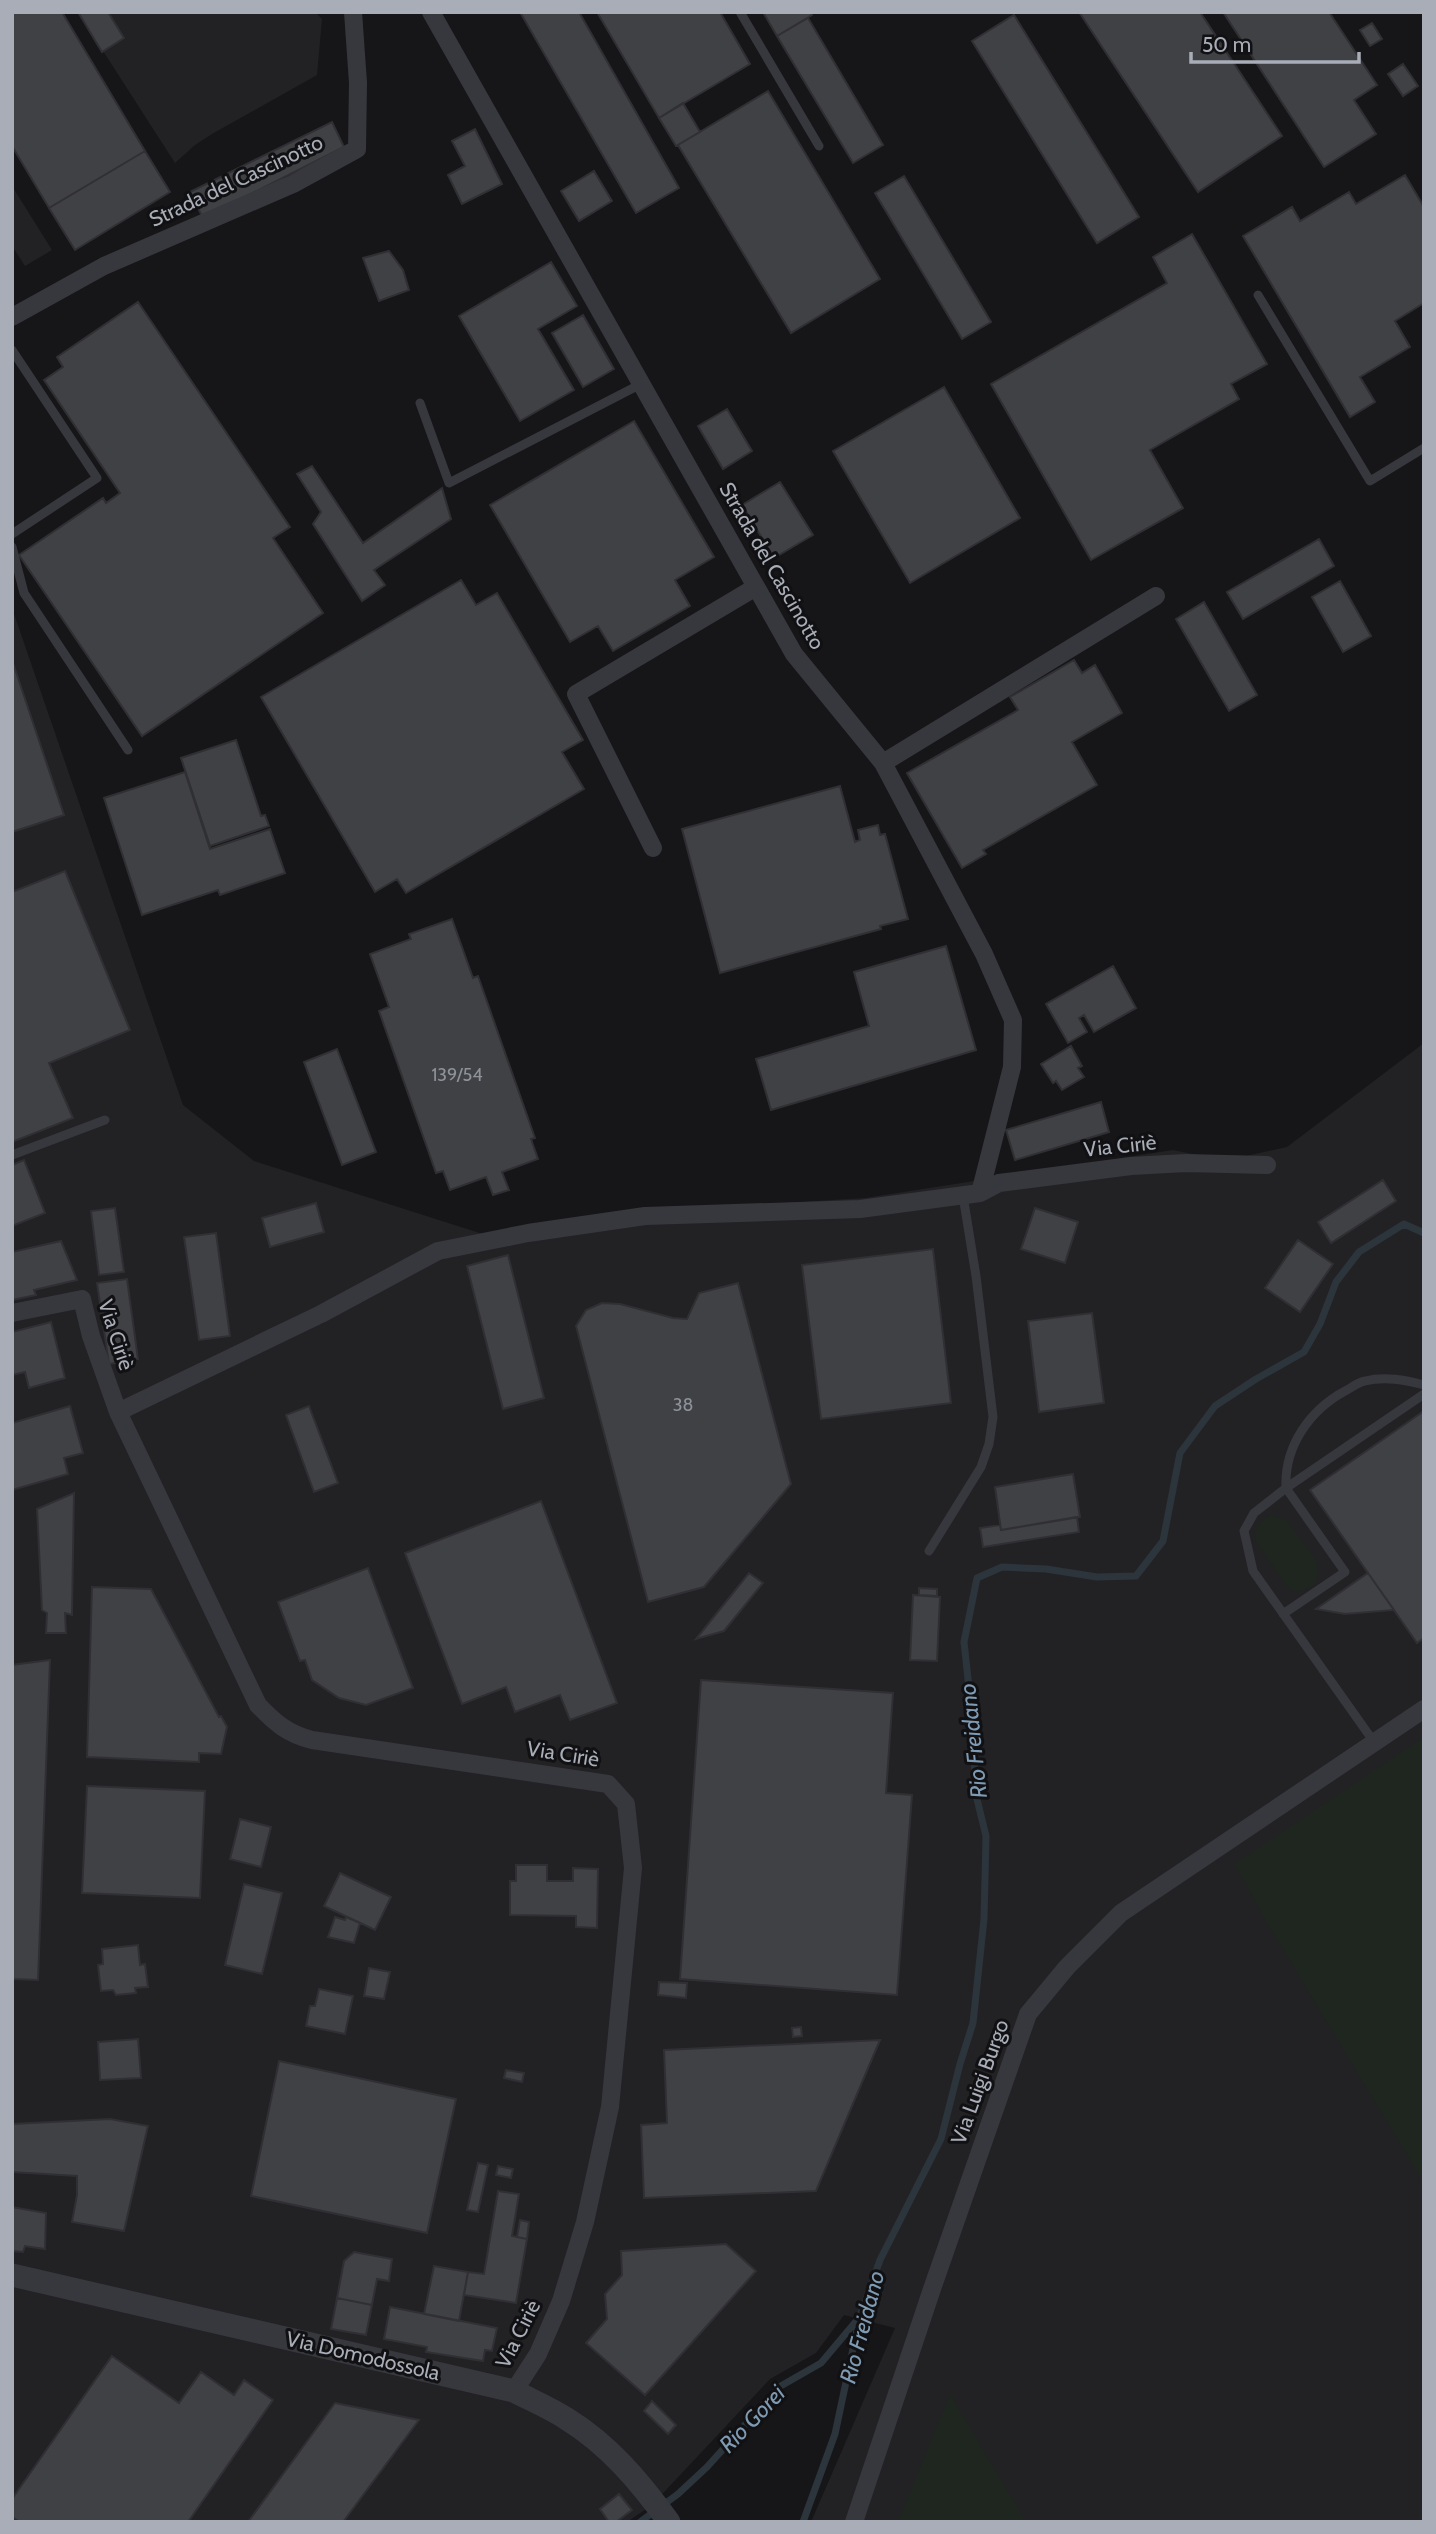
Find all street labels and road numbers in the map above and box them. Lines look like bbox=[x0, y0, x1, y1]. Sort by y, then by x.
street label: Strada del Cascinotto bbox=[145, 129, 327, 232]
street label: Strada del Cascinotto bbox=[714, 478, 830, 654]
street label: Via Ciriè bbox=[1082, 1129, 1158, 1162]
street label: Via Ciriè bbox=[93, 1296, 140, 1374]
street label: Via Ciriè bbox=[525, 1735, 601, 1772]
street label: Via Luigi Burgo bbox=[945, 2016, 1014, 2148]
street label: Via Ciriè bbox=[490, 2295, 545, 2372]
street label: Via Domodossola bbox=[284, 2326, 442, 2385]

